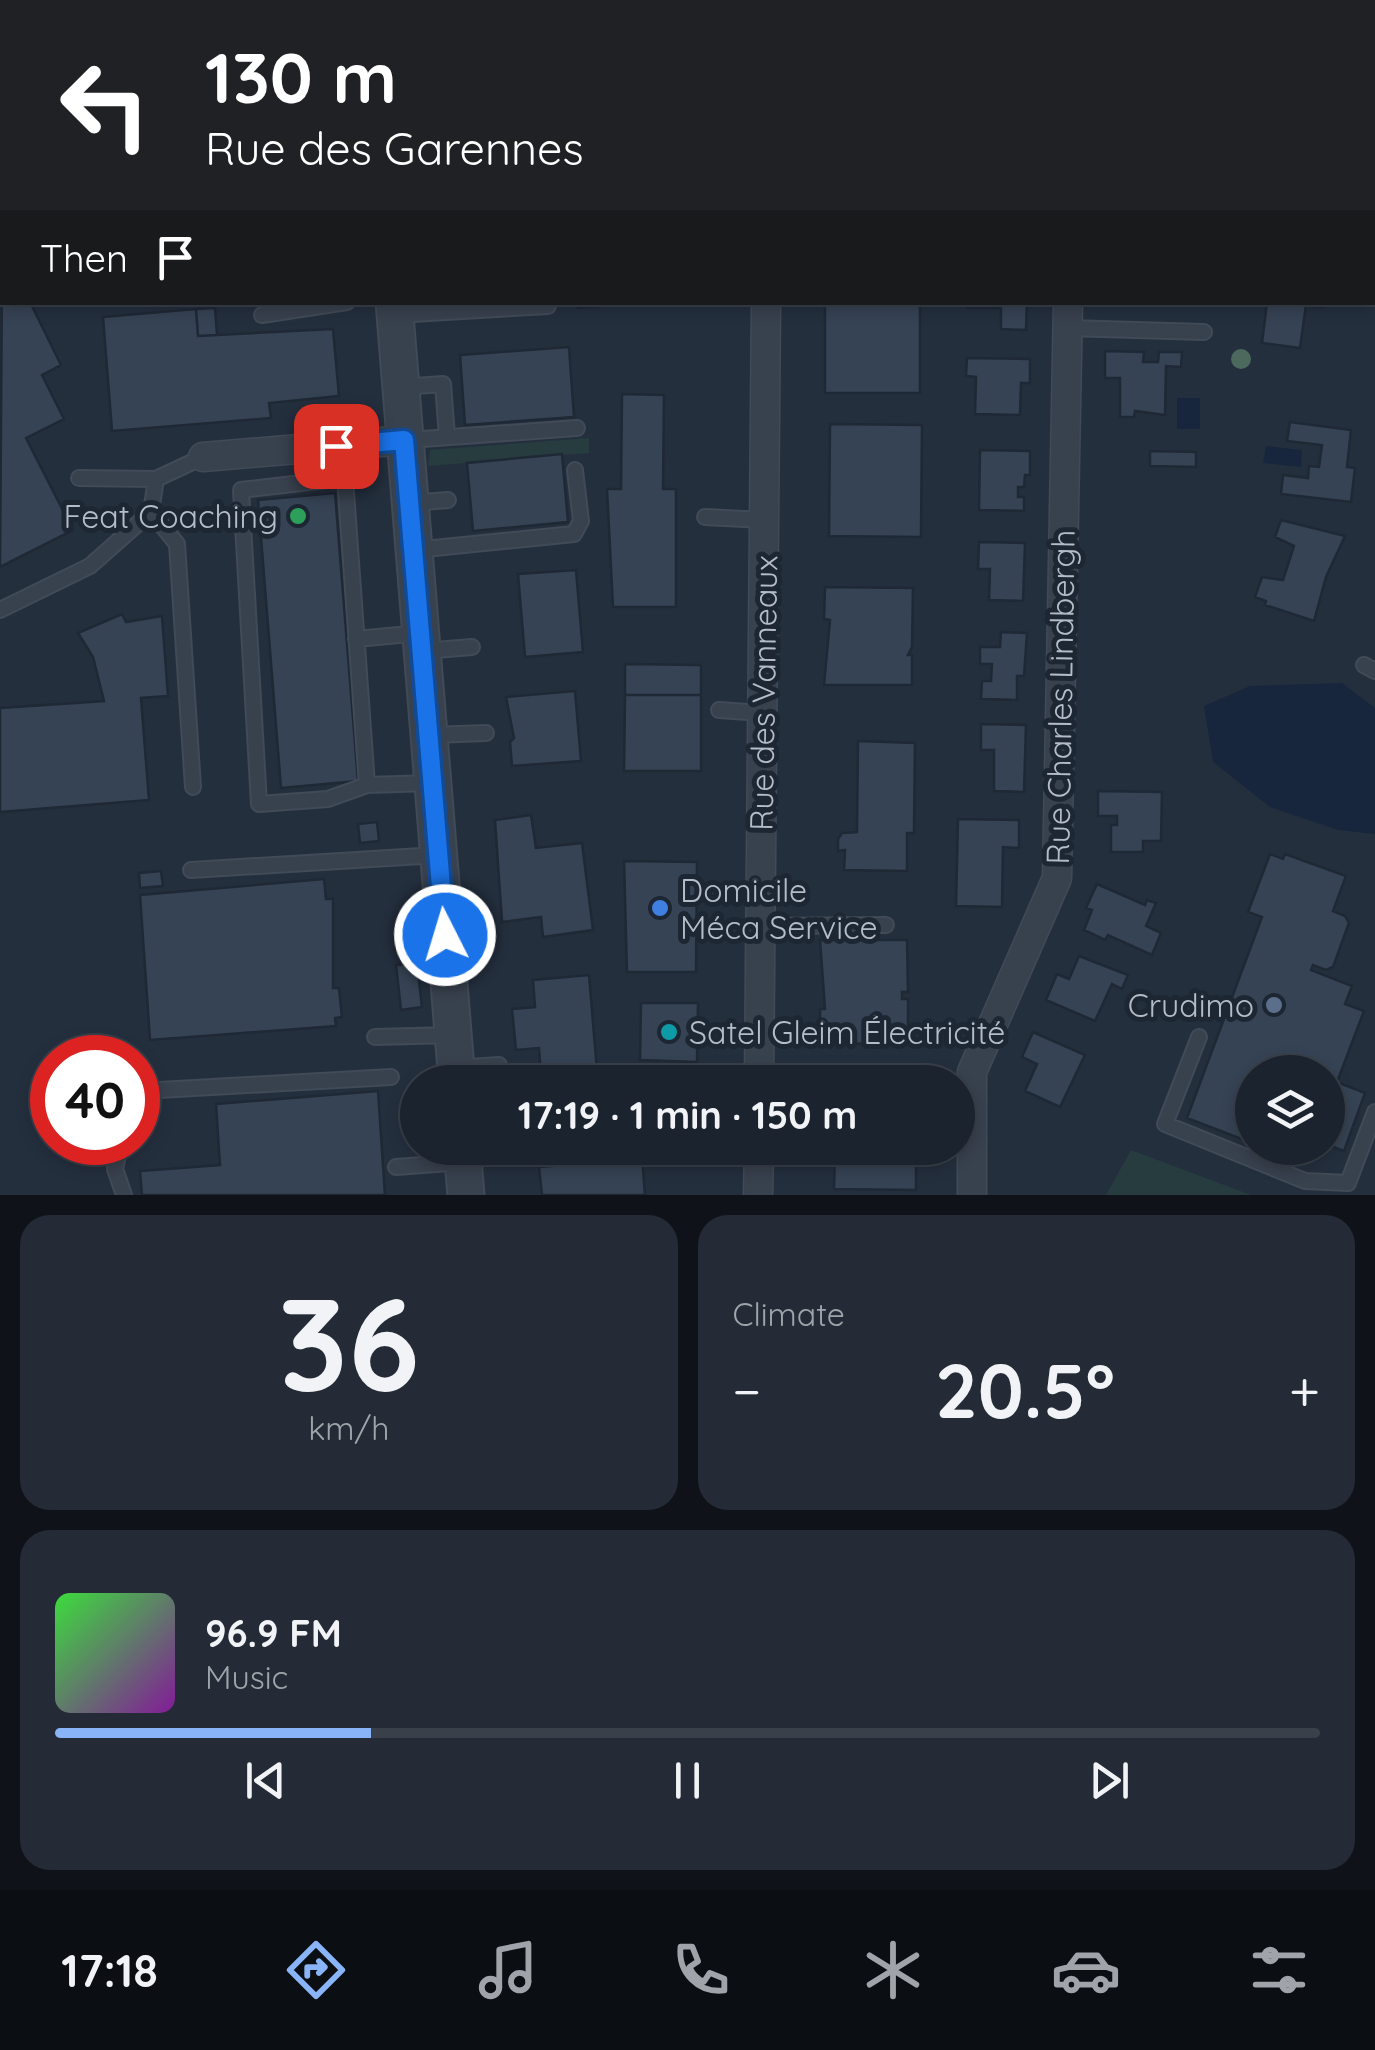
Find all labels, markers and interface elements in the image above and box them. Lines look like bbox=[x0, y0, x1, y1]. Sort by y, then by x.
text: 130 m bbox=[205, 33, 397, 121]
icon: left bbox=[40, 40, 170, 170]
text: Rue des Garennes bbox=[205, 120, 584, 176]
icon: arrive bbox=[148, 230, 203, 285]
text: Then bbox=[40, 234, 128, 282]
pin bbox=[294, 404, 379, 489]
icon: arrive bbox=[309, 419, 364, 474]
place label: Feat Coaching bbox=[64, 496, 278, 536]
marker: Feat Coaching bbox=[287, 505, 309, 527]
street label: Rue Charles Lindbergh bbox=[1037, 529, 1083, 865]
street label: Rue des Vanneaux bbox=[741, 555, 785, 831]
place label: Domicile Méca Service bbox=[680, 870, 878, 947]
position arrow bbox=[393, 883, 497, 987]
marker: Domicile Méca Service bbox=[649, 897, 671, 919]
place label: Crudimo bbox=[1128, 985, 1254, 1025]
marker: Crudimo bbox=[1263, 994, 1285, 1016]
place label: Satel Gleim Électricité bbox=[689, 1012, 1005, 1052]
marker: Satel Gleim Électricité bbox=[658, 1021, 680, 1043]
speed limit sign: 40 bbox=[30, 1035, 160, 1165]
map controls bbox=[1235, 1055, 1345, 1165]
button: layers bbox=[1235, 1055, 1345, 1165]
text: 17:19 · 1 min · 150 m bbox=[518, 1091, 857, 1139]
text: 36 bbox=[278, 1261, 420, 1424]
text: Climate bbox=[733, 1294, 845, 1334]
text: 20.5° bbox=[935, 1343, 1115, 1437]
text: − bbox=[733, 1356, 761, 1425]
text: + bbox=[1289, 1356, 1320, 1425]
text: km/h bbox=[308, 1408, 389, 1448]
text: 96.9 FM bbox=[205, 1609, 342, 1657]
text: Music bbox=[205, 1657, 288, 1697]
icon: previous bbox=[238, 1753, 293, 1808]
icon: pause bbox=[660, 1753, 715, 1808]
icon: next bbox=[1082, 1753, 1137, 1808]
icon: directions bbox=[281, 1935, 351, 2005]
icon: music bbox=[473, 1935, 543, 2005]
icon: phone bbox=[666, 1935, 736, 2005]
icon: climate bbox=[858, 1935, 928, 2005]
icon: car bbox=[1051, 1935, 1121, 2005]
icon: filters bbox=[1244, 1935, 1314, 2005]
text: 17:18 bbox=[61, 1942, 158, 1998]

